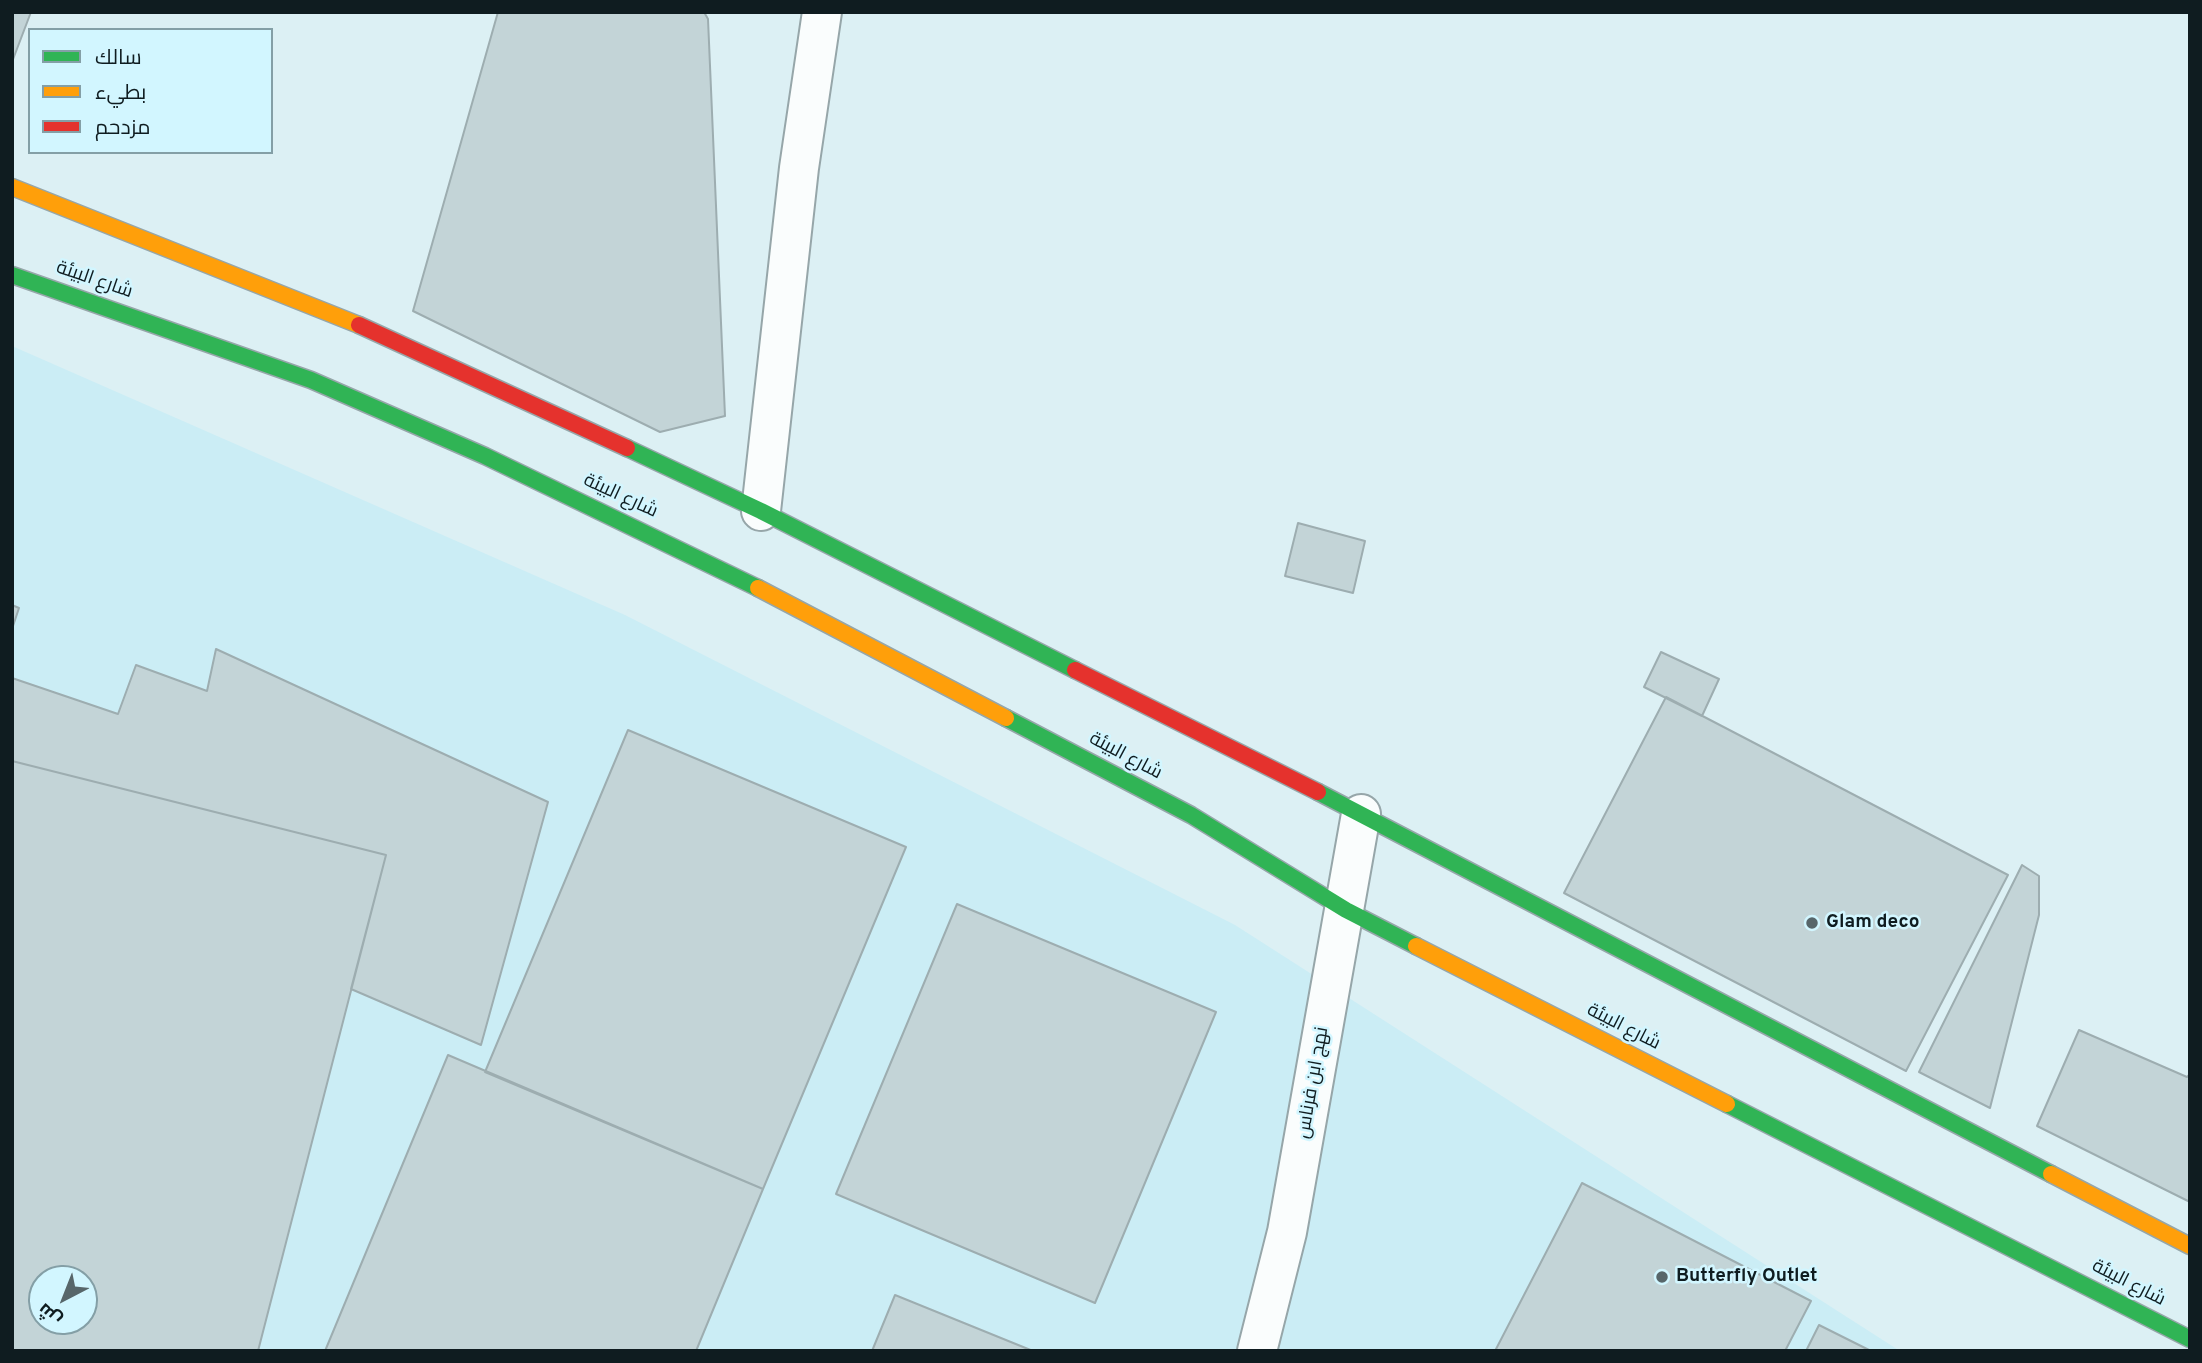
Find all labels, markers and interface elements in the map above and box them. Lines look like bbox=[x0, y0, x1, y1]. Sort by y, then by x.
legend bbox=[28, 28, 273, 154]
text: سالك bbox=[95, 45, 142, 72]
text: بطيء bbox=[95, 80, 146, 107]
text: مزدحم bbox=[95, 115, 150, 142]
street label: شارع البيئة bbox=[53, 257, 135, 305]
street label: شارع البيئة bbox=[579, 470, 661, 524]
street label: شارع البيئة bbox=[1085, 728, 1165, 786]
place label: Glam deco bbox=[1826, 912, 1919, 934]
marker: Glam deco bbox=[1804, 915, 1820, 931]
street label: شارع البيئة bbox=[1582, 1000, 1664, 1056]
street label: نهج ابن فرناس bbox=[1293, 1025, 1335, 1141]
street label: شارع البيئة bbox=[2087, 1256, 2169, 1312]
north arrow bbox=[28, 1265, 98, 1335]
place label: Butterfly Outlet bbox=[1676, 1266, 1818, 1288]
marker: Butterfly Outlet bbox=[1654, 1269, 1670, 1285]
text: ش bbox=[33, 1297, 67, 1331]

